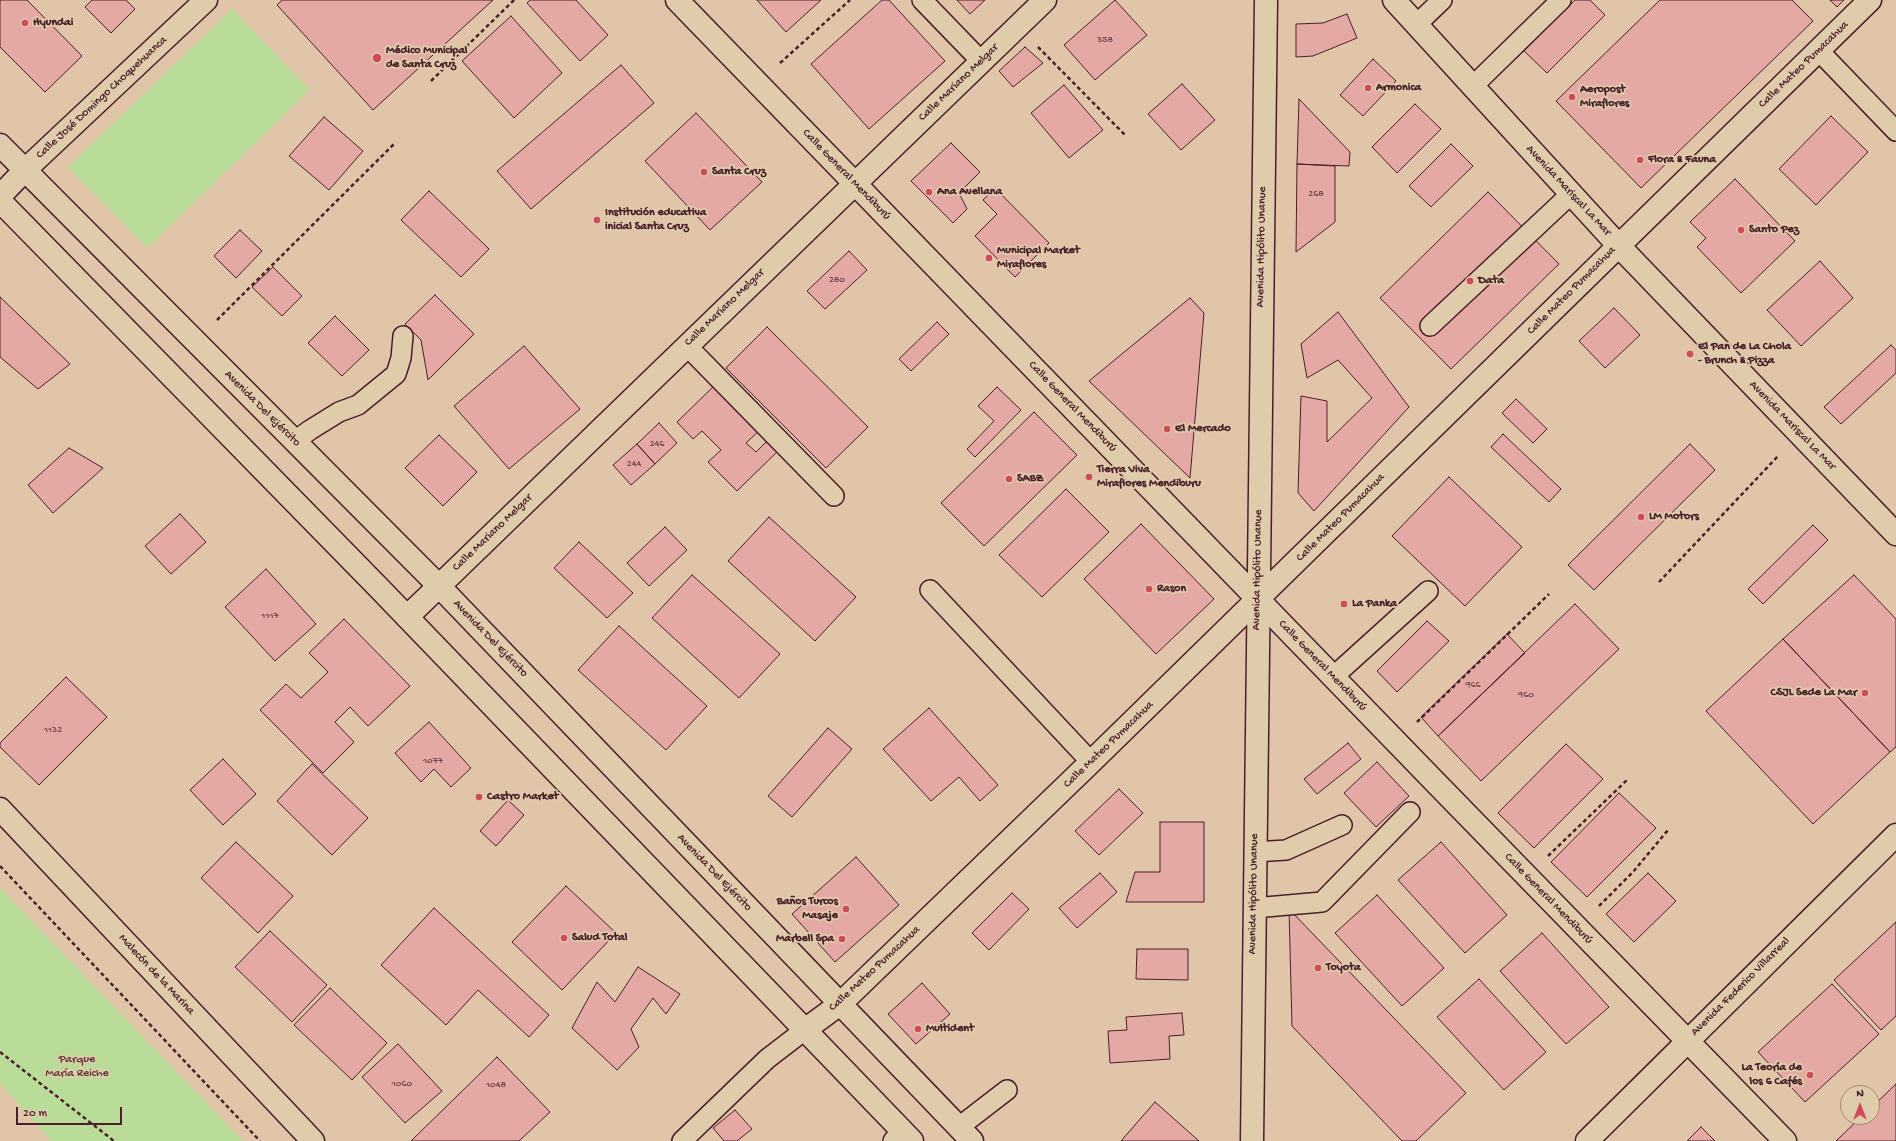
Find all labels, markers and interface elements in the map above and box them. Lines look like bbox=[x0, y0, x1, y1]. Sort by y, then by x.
place label: Hyundai bbox=[33, 16, 73, 30]
marker: Hyundai bbox=[20, 18, 30, 28]
street label: Calle Mateo Pumacahua bbox=[1756, 18, 1852, 112]
street label: Calle José Domingo Choquehuanca bbox=[34, 34, 170, 162]
house number: 358 bbox=[1097, 34, 1113, 46]
street label: Calle Mariano Melgar bbox=[916, 41, 1002, 125]
place label: Médico Municipal de Santa Cruz bbox=[386, 44, 467, 72]
marker: Médico Municipal de Santa Cruz bbox=[371, 52, 383, 64]
place label: Armonica bbox=[1376, 81, 1421, 95]
marker: Armonica bbox=[1363, 83, 1373, 93]
place label: Aeropost Miraflores bbox=[1580, 83, 1629, 111]
marker: Aeropost Miraflores bbox=[1567, 92, 1577, 102]
street label: Calle General Mendiburú bbox=[799, 126, 893, 224]
street label: Avenida Mariscal La Mar bbox=[1522, 143, 1614, 239]
place label: Flora & Fauna bbox=[1648, 153, 1716, 167]
marker: Flora & Fauna bbox=[1635, 155, 1645, 165]
place label: Santa Cruz bbox=[712, 165, 766, 179]
marker: Santa Cruz bbox=[699, 167, 709, 177]
place label: Ana Avellana bbox=[937, 185, 1002, 199]
street label: Avenida Hipólito Unanue bbox=[1254, 186, 1270, 308]
marker: Ana Avellana bbox=[924, 187, 934, 197]
house number: 268 bbox=[1308, 188, 1324, 200]
place label: Institución educativa inicial Santa Cruz bbox=[605, 206, 707, 234]
marker: Institución educativa inicial Santa Cruz bbox=[592, 215, 602, 225]
place label: Santo Pez bbox=[1749, 223, 1799, 237]
marker: Santo Pez bbox=[1736, 225, 1746, 235]
place label: Municipal Market Miraflores bbox=[997, 244, 1080, 272]
street label: Calle Mateo Pumacahua bbox=[1525, 244, 1619, 338]
marker: Municipal Market Miraflores bbox=[984, 253, 994, 263]
street label: Calle Mariano Melgar bbox=[682, 266, 768, 350]
house number: 280 bbox=[829, 274, 845, 286]
place label: Data bbox=[1478, 274, 1504, 288]
marker: Data bbox=[1465, 276, 1475, 286]
place label: El Pan de La Chola - Brunch & Pizza bbox=[1698, 340, 1791, 368]
marker: El Pan de La Chola - Brunch & Pizza bbox=[1685, 349, 1695, 359]
street label: Calle General Mendiburú bbox=[1025, 358, 1119, 456]
street label: Avenida Del Ejército bbox=[221, 368, 303, 450]
street label: Avenida Mariscal La Mar bbox=[1745, 378, 1839, 474]
place label: El Mercado bbox=[1175, 422, 1231, 436]
marker: El Mercado bbox=[1162, 424, 1172, 434]
house number: 246 bbox=[650, 438, 664, 450]
house number: 244 bbox=[627, 458, 641, 470]
place label: Tierra Viva Miraflores Mendiburu bbox=[1097, 463, 1201, 491]
street label: Calle Mateo Pumacahua bbox=[1294, 471, 1388, 565]
place label: SABZ bbox=[1017, 472, 1044, 486]
marker: Tierra Viva Miraflores Mendiburu bbox=[1084, 472, 1094, 482]
marker: SABZ bbox=[1004, 474, 1014, 484]
street label: Calle Mariano Melgar bbox=[450, 491, 536, 575]
street label: Avenida Hipólito Unanue bbox=[1250, 509, 1266, 631]
place label: LM Motors bbox=[1649, 510, 1699, 524]
marker: LM Motors bbox=[1636, 512, 1646, 522]
place label: Rason bbox=[1157, 582, 1186, 596]
marker: Rason bbox=[1144, 584, 1154, 594]
street label: Avenida Del Ejército bbox=[449, 597, 531, 681]
place label: La Panka bbox=[1352, 597, 1397, 611]
marker: La Panka bbox=[1339, 599, 1349, 609]
house number: 1117 bbox=[261, 610, 279, 622]
street label: Calle General Mendiburú bbox=[1275, 617, 1369, 715]
house number: 966 bbox=[1465, 679, 1481, 691]
place label: CSJL Sede La Mar bbox=[1770, 686, 1857, 700]
marker: CSJL Sede La Mar bbox=[1860, 688, 1870, 698]
house number: 960 bbox=[1518, 689, 1534, 701]
street label: Calle Mateo Pumacahua bbox=[1061, 698, 1157, 792]
house number: 1132 bbox=[44, 724, 62, 736]
house number: 1077 bbox=[423, 755, 443, 767]
place label: Castro Market bbox=[487, 790, 558, 804]
marker: Castro Market bbox=[474, 792, 484, 802]
street label: Avenida Del Ejército bbox=[673, 831, 755, 915]
street label: Avenida Hipólito Unanue bbox=[1246, 833, 1262, 955]
street label: Calle General Mendiburú bbox=[1501, 850, 1595, 948]
place label: Baños Turcos Masaje bbox=[777, 895, 838, 923]
marker: Baños Turcos Masaje bbox=[841, 904, 851, 914]
street label: Calle Mateo Pumacahua bbox=[826, 923, 924, 1015]
place label: Salud Total bbox=[572, 931, 627, 945]
street label: Malecón de la Marina bbox=[115, 932, 197, 1018]
place label: Marbell Spa bbox=[776, 932, 834, 946]
marker: Salud Total bbox=[559, 933, 569, 943]
marker: Marbell Spa bbox=[837, 934, 847, 944]
street label: Avenida Federico Villarreal bbox=[1688, 934, 1794, 1040]
place label: Toyota bbox=[1326, 961, 1361, 975]
marker: Toyota bbox=[1313, 963, 1323, 973]
place label: Multident bbox=[926, 1022, 974, 1036]
marker: Multident bbox=[913, 1024, 923, 1034]
park label: Parque María Reiche bbox=[45, 1053, 109, 1081]
place label: La Teoría de los 6 Cafés bbox=[1741, 1061, 1802, 1089]
marker: La Teoría de los 6 Cafés bbox=[1805, 1070, 1815, 1080]
house number: 1060 bbox=[392, 1078, 412, 1090]
house number: 1048 bbox=[486, 1079, 506, 1091]
north arrow bbox=[1840, 1085, 1880, 1125]
text: N bbox=[1856, 1088, 1864, 1100]
scale bar bbox=[18, 1099, 124, 1125]
text: 20 m bbox=[23, 1107, 47, 1121]

